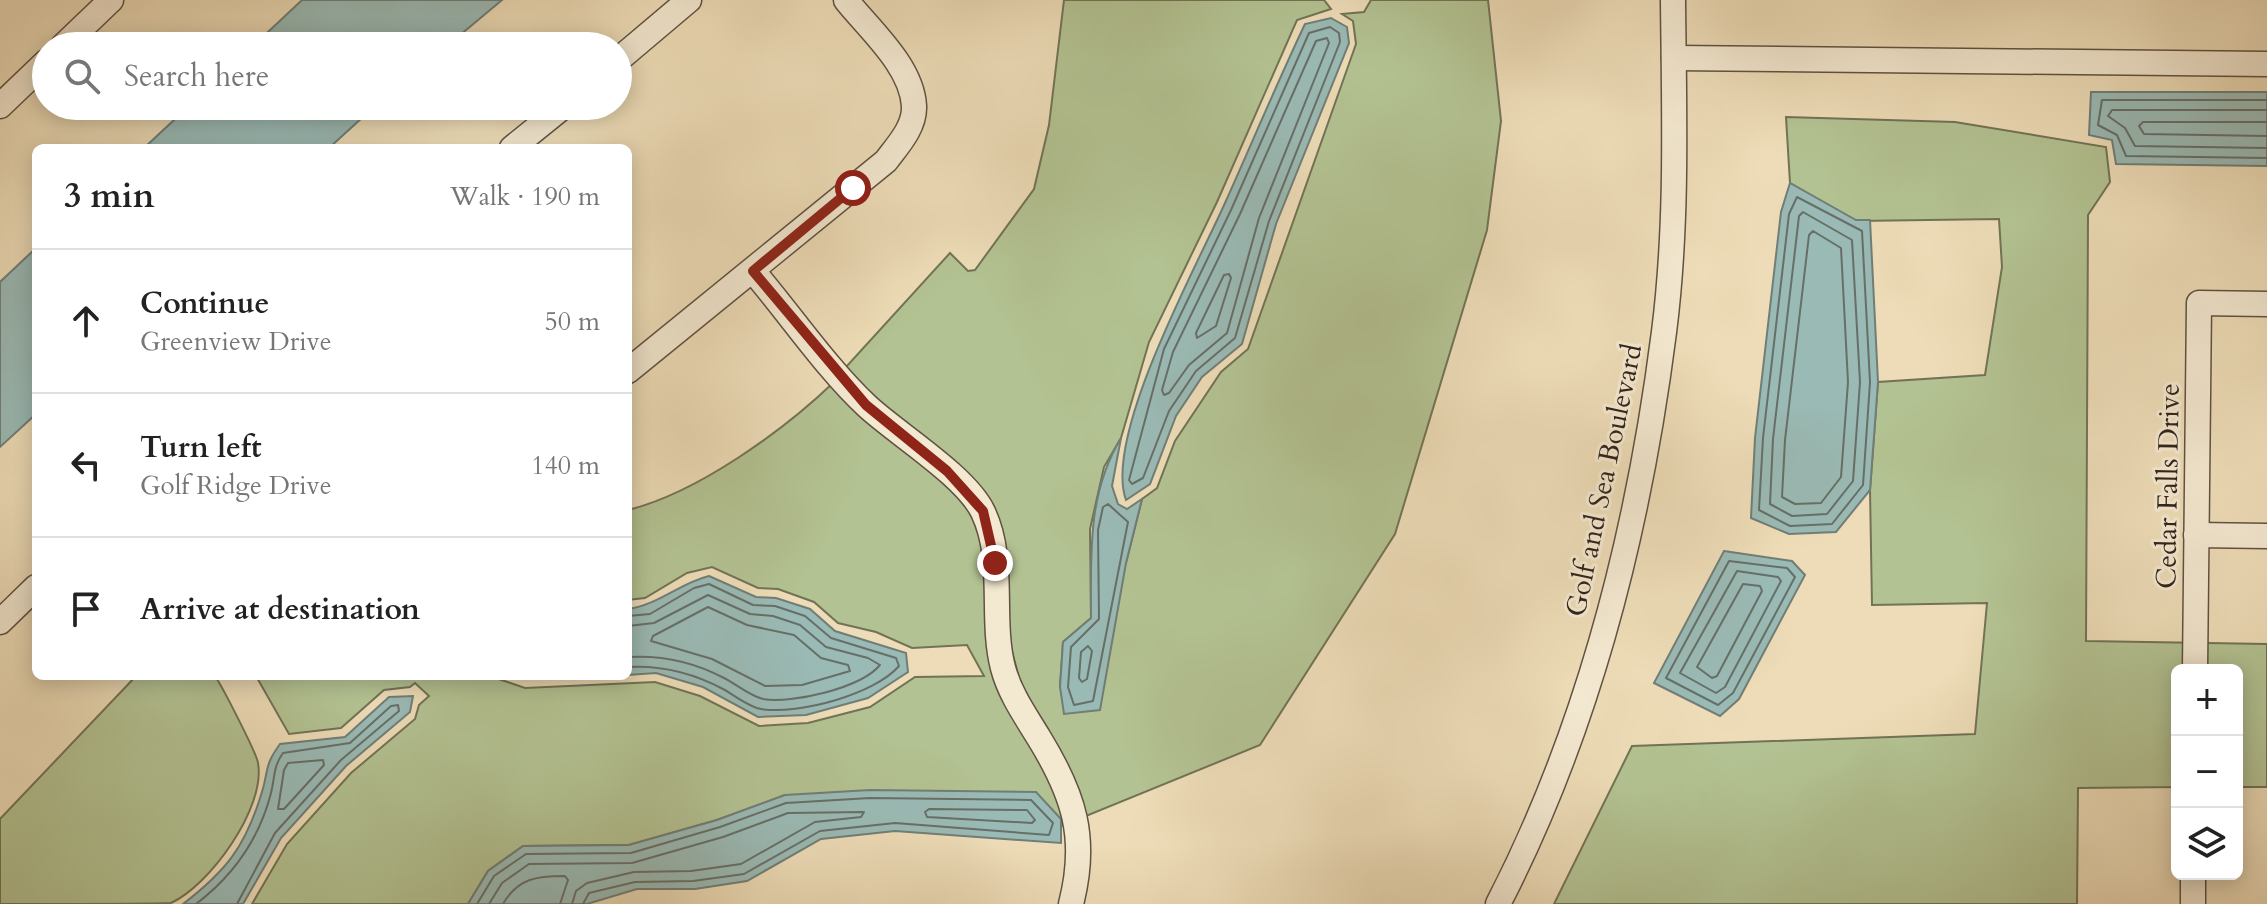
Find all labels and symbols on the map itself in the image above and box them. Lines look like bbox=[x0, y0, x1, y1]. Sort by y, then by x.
route start bbox=[835, 170, 871, 206]
street label: Golf and Sea Boulevard bbox=[1556, 340, 1651, 620]
street label: Cedar Falls Drive bbox=[2147, 383, 2189, 589]
route end bbox=[977, 545, 1013, 581]

